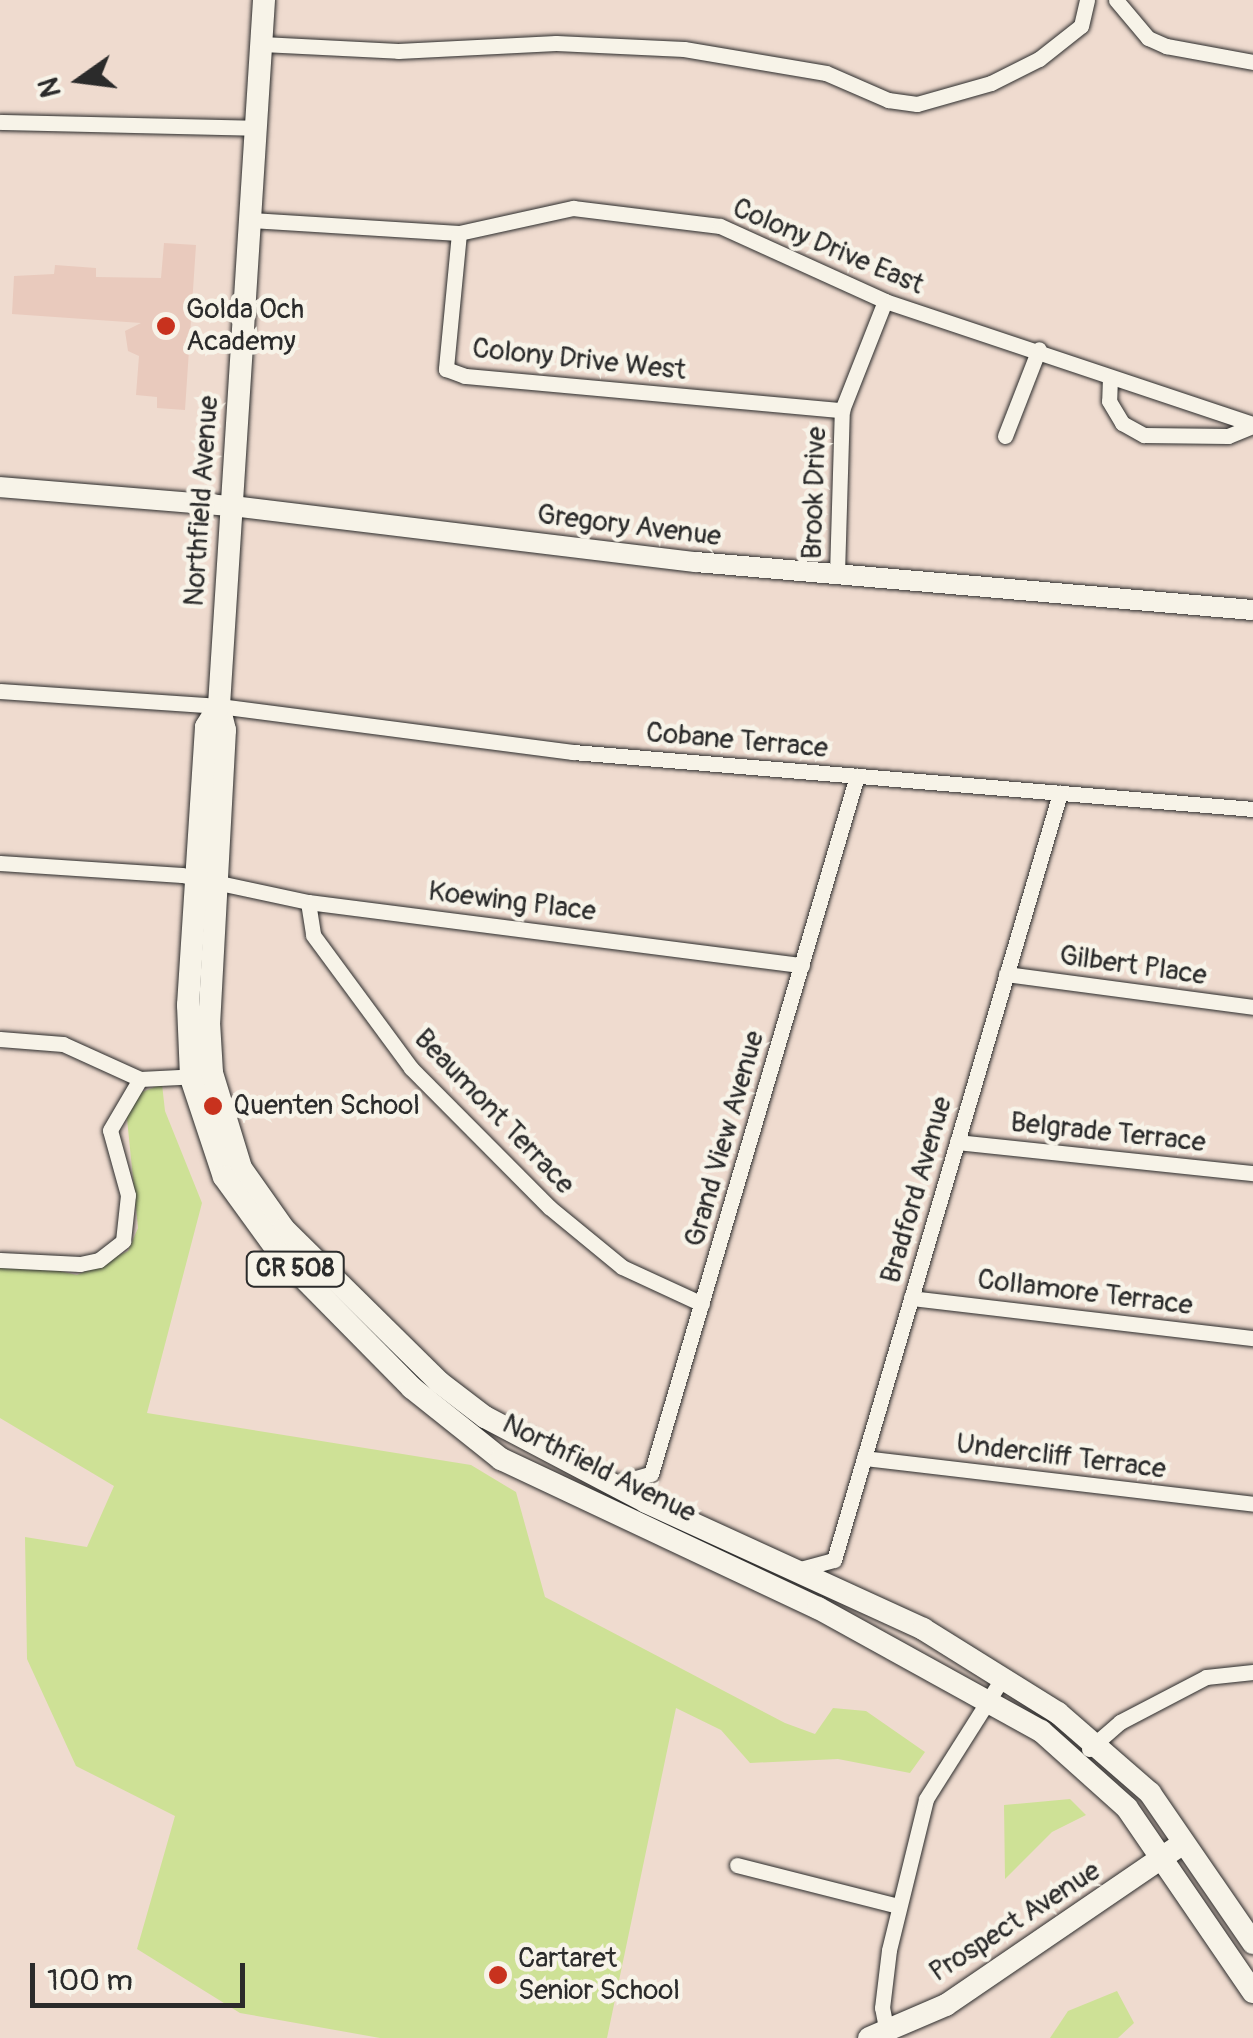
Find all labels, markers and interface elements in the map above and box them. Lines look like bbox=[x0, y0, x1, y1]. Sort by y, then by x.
north arrow bbox=[30, 30, 130, 130]
text: N bbox=[31, 74, 70, 101]
street label: Colony Drive East bbox=[727, 192, 929, 302]
place label: Golda Och Academy bbox=[186, 293, 304, 359]
marker: Golda Och Academy bbox=[155, 315, 177, 337]
street label: Colony Drive West bbox=[471, 332, 687, 388]
street label: Northfield Avenue bbox=[178, 395, 226, 607]
street label: Brook Drive bbox=[796, 426, 834, 560]
street label: Gregory Avenue bbox=[535, 498, 723, 554]
street label: Cobane Terrace bbox=[645, 716, 829, 766]
street label: Koewing Place bbox=[426, 875, 598, 929]
street label: Gilbert Place bbox=[1057, 939, 1209, 993]
street label: Beaumont Terrace bbox=[407, 1022, 581, 1202]
street label: Grand View Avenue bbox=[678, 1027, 772, 1251]
place label: Quenten School bbox=[233, 1089, 420, 1123]
street label: Bradford Avenue bbox=[874, 1093, 960, 1287]
marker: Quenten School bbox=[202, 1095, 224, 1117]
street label: Belgrade Terrace bbox=[1009, 1106, 1207, 1160]
road number: CR 508 bbox=[245, 1249, 345, 1289]
street label: Collamore Terrace bbox=[975, 1263, 1195, 1323]
street label: Northfield Avenue bbox=[497, 1408, 701, 1530]
street label: Undercliff Terrace bbox=[954, 1427, 1168, 1487]
street label: Prospect Avenue bbox=[923, 1854, 1107, 1990]
place label: Cartaret Senior School bbox=[518, 1942, 680, 2008]
scale bar bbox=[35, 1943, 250, 2005]
text: 100 m bbox=[47, 1962, 133, 1999]
marker: Cartaret Senior School bbox=[487, 1964, 509, 1986]

